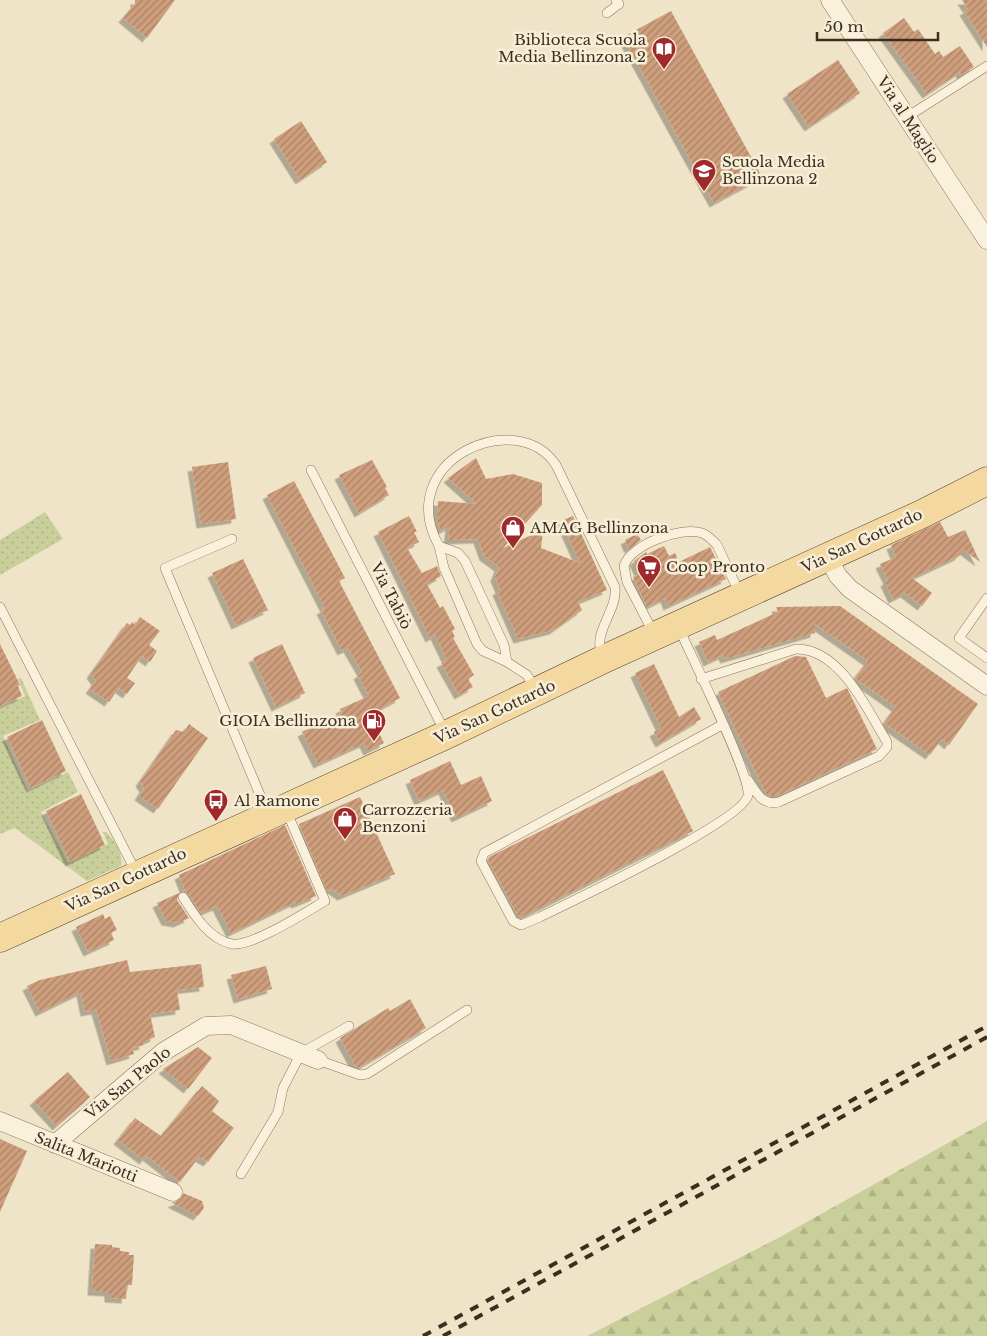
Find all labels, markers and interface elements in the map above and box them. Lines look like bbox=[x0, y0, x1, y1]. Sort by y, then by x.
scale bar bbox=[817, 10, 938, 42]
text: 50 m bbox=[824, 17, 864, 36]
place label: Biblioteca Scuola Media Bellinzona 2 bbox=[498, 30, 647, 66]
library icon: Biblioteca Scuola Media Bellinzona 2 bbox=[651, 36, 677, 70]
street label: Via al Maglio bbox=[873, 72, 944, 167]
place label: Scuola Media Bellinzona 2 bbox=[722, 152, 826, 188]
school or university icon: Scuola Media Bellinzona 2 bbox=[691, 158, 717, 192]
street label: Via San Gottardo bbox=[797, 504, 925, 577]
shop icon: AMAG Bellinzona bbox=[500, 515, 526, 549]
place label: AMAG Bellinzona bbox=[529, 518, 669, 537]
supermarket icon: Coop Pronto bbox=[636, 554, 662, 588]
place label: Coop Pronto bbox=[666, 557, 765, 576]
street label: Via Tabiò bbox=[366, 558, 416, 632]
street label: Via San Gottardo bbox=[430, 675, 558, 748]
fuel station icon: GIOIA Bellinzona bbox=[361, 708, 387, 742]
place label: GIOIA Bellinzona bbox=[219, 711, 357, 730]
bus stop icon: Al Ramone bbox=[203, 788, 229, 822]
place label: Al Ramone bbox=[233, 791, 320, 810]
place label: Carrozzeria Benzoni bbox=[362, 800, 453, 836]
shop icon: Carrozzeria Benzoni bbox=[332, 806, 358, 840]
street label: Via San Gottardo bbox=[61, 843, 189, 916]
street label: Via San Paolo bbox=[80, 1042, 175, 1124]
street label: Salita Mariotti bbox=[32, 1127, 140, 1186]

